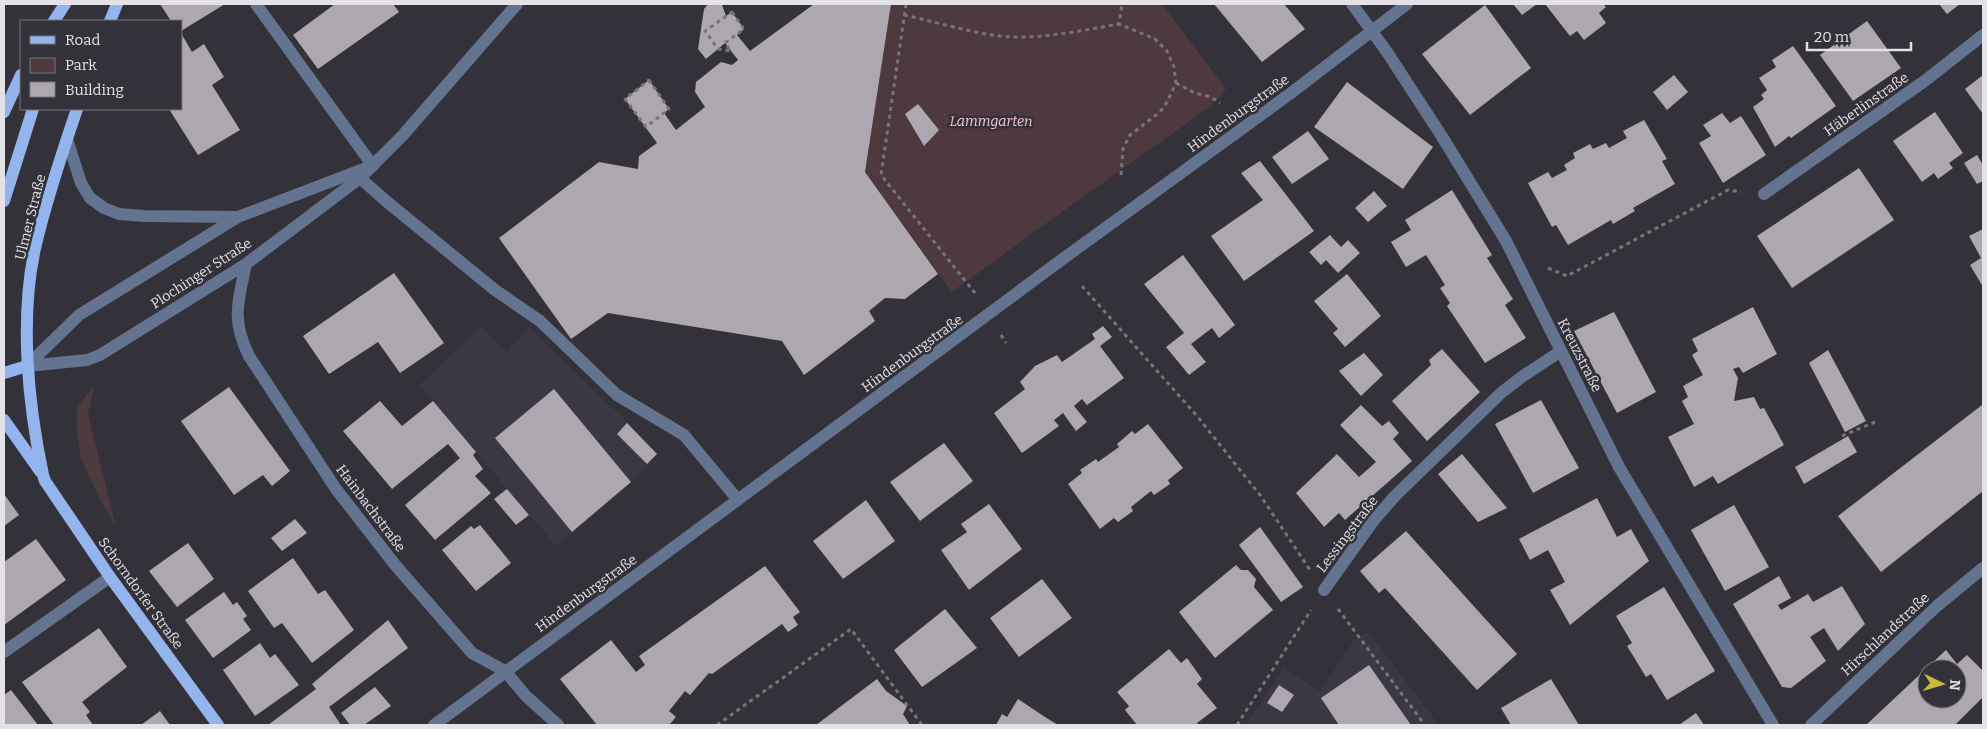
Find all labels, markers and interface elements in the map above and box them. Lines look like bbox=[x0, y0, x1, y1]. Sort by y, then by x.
legend bbox=[20, 20, 182, 110]
scale bar bbox=[1807, 20, 1911, 52]
text: 20 m bbox=[1814, 28, 1850, 46]
text: Road bbox=[65, 31, 100, 49]
text: Park bbox=[65, 56, 97, 74]
street label: Häberlinstraße bbox=[1821, 69, 1912, 140]
street label: Hindenburgstraße bbox=[1184, 71, 1292, 156]
text: Building bbox=[65, 81, 124, 99]
park label: Lammgarten bbox=[950, 113, 1032, 130]
street label: Ulmer Straße bbox=[12, 172, 49, 262]
street label: Plochinger Straße bbox=[148, 235, 255, 312]
street label: Hindenburgstraße bbox=[858, 311, 966, 396]
street label: Kreuzstraße bbox=[1554, 316, 1605, 395]
street label: Hainbachstraße bbox=[332, 461, 409, 555]
street label: Lessingstraße bbox=[1313, 493, 1382, 576]
street label: Schorndorfer Straße bbox=[94, 534, 187, 652]
street label: Hindenburgstraße bbox=[532, 551, 640, 636]
street label: Hirschlandstraße bbox=[1838, 589, 1933, 679]
north arrow bbox=[1917, 659, 1967, 709]
text: N bbox=[1945, 679, 1963, 691]

